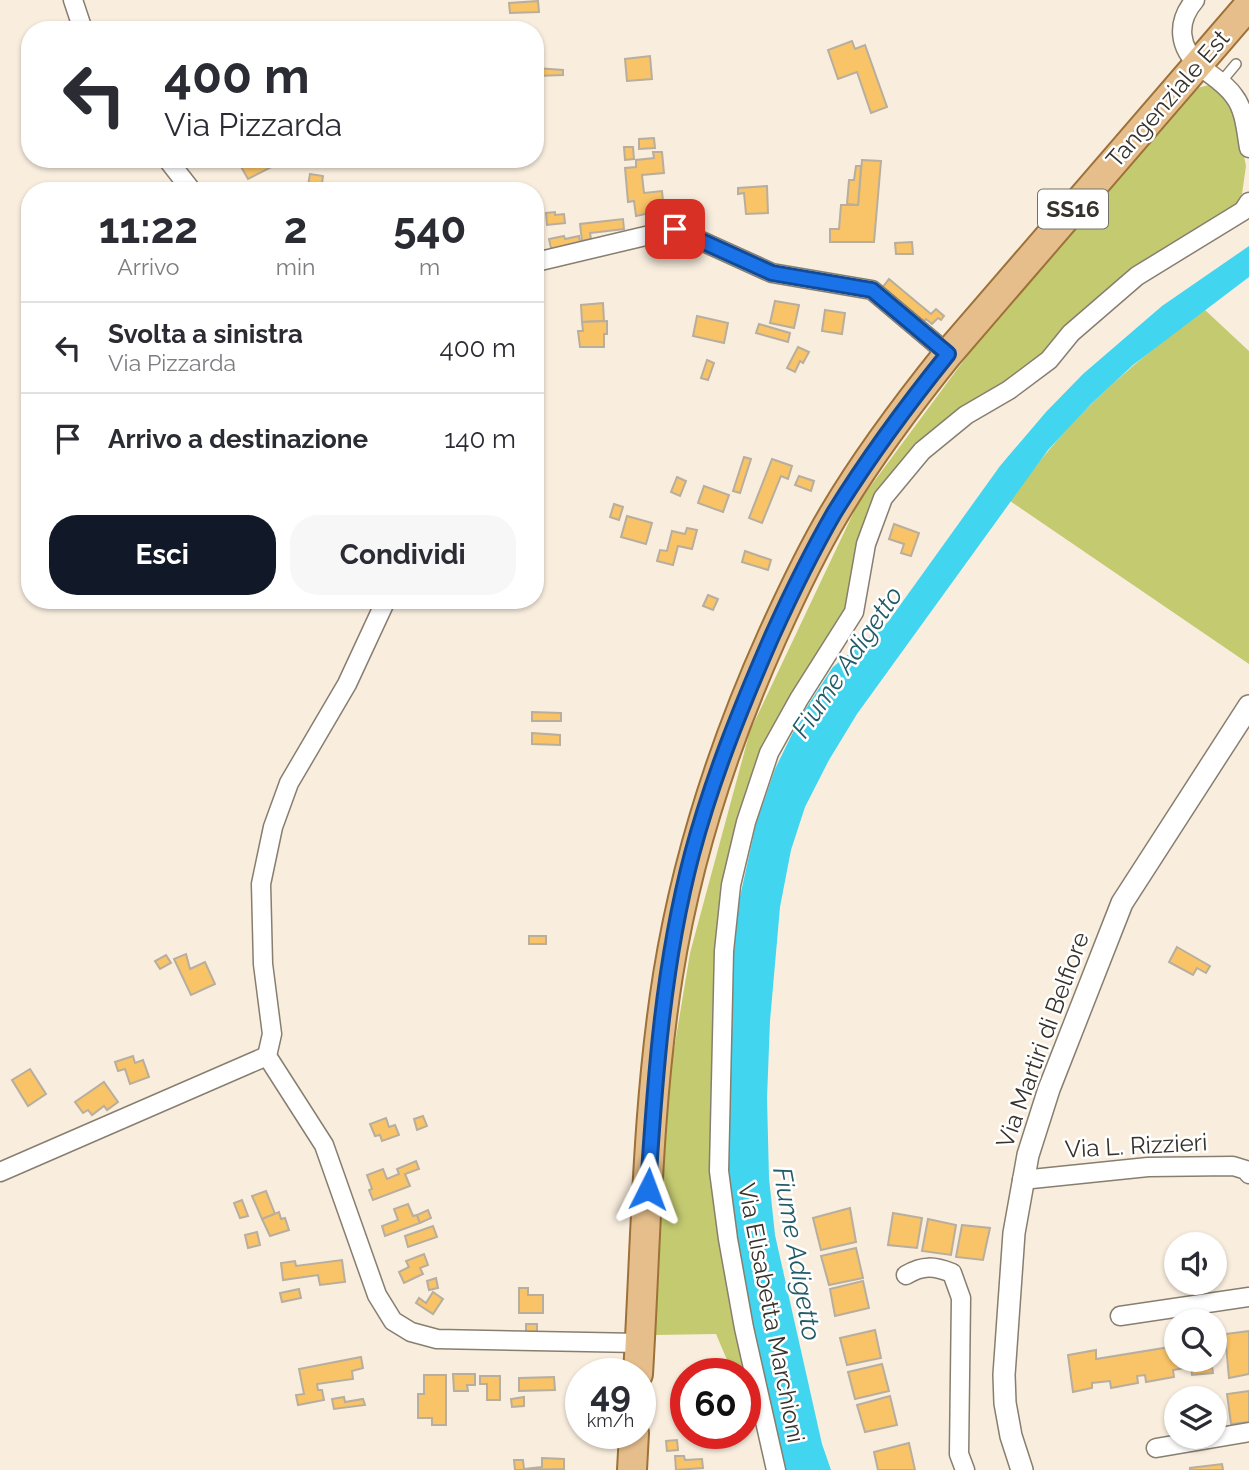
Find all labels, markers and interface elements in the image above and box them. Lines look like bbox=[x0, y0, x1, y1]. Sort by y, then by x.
street label: Tangenziale Est bbox=[1100, 24, 1235, 174]
text: 400 m bbox=[164, 47, 310, 104]
icon: left bbox=[49, 49, 140, 140]
text: Via Pizzarda bbox=[164, 106, 342, 143]
road number: SS16 bbox=[1038, 190, 1108, 229]
pin bbox=[645, 199, 705, 259]
text: 11:22 bbox=[99, 204, 198, 253]
text: 2 bbox=[284, 204, 307, 253]
text: 540 bbox=[393, 204, 466, 253]
icon: arrive bbox=[656, 210, 694, 248]
text: Arrivo bbox=[117, 253, 180, 280]
text: min bbox=[276, 253, 315, 280]
text: m bbox=[419, 253, 440, 280]
text: Svolta a sinistra bbox=[108, 319, 303, 349]
icon: left bbox=[49, 329, 87, 367]
text: 400 m bbox=[439, 333, 516, 363]
text: Via Pizzarda bbox=[108, 349, 236, 376]
icon: arrive bbox=[49, 420, 87, 458]
text: Arrivo a destinazione bbox=[108, 424, 368, 454]
text: 140 m bbox=[444, 424, 516, 454]
button: Esci bbox=[49, 515, 276, 595]
button: Condividi bbox=[290, 515, 516, 595]
water label: Fiume Adigetto bbox=[785, 581, 909, 743]
street label: Via Martiri di Belfiore bbox=[990, 928, 1095, 1152]
street label: Via L. Rizzieri bbox=[1064, 1127, 1208, 1164]
position arrow bbox=[611, 1152, 685, 1226]
water label: Fiume Adigetto bbox=[767, 1165, 827, 1343]
street label: Via Elisabetta Marchioni bbox=[732, 1181, 811, 1445]
map controls bbox=[1164, 1232, 1227, 1449]
button: sound bbox=[1164, 1232, 1227, 1295]
button: search bbox=[1164, 1309, 1227, 1372]
speed limit sign: 60 bbox=[670, 1358, 761, 1449]
text: 49 bbox=[590, 1374, 631, 1415]
button: layers bbox=[1164, 1386, 1227, 1449]
text: km/h bbox=[587, 1410, 634, 1431]

